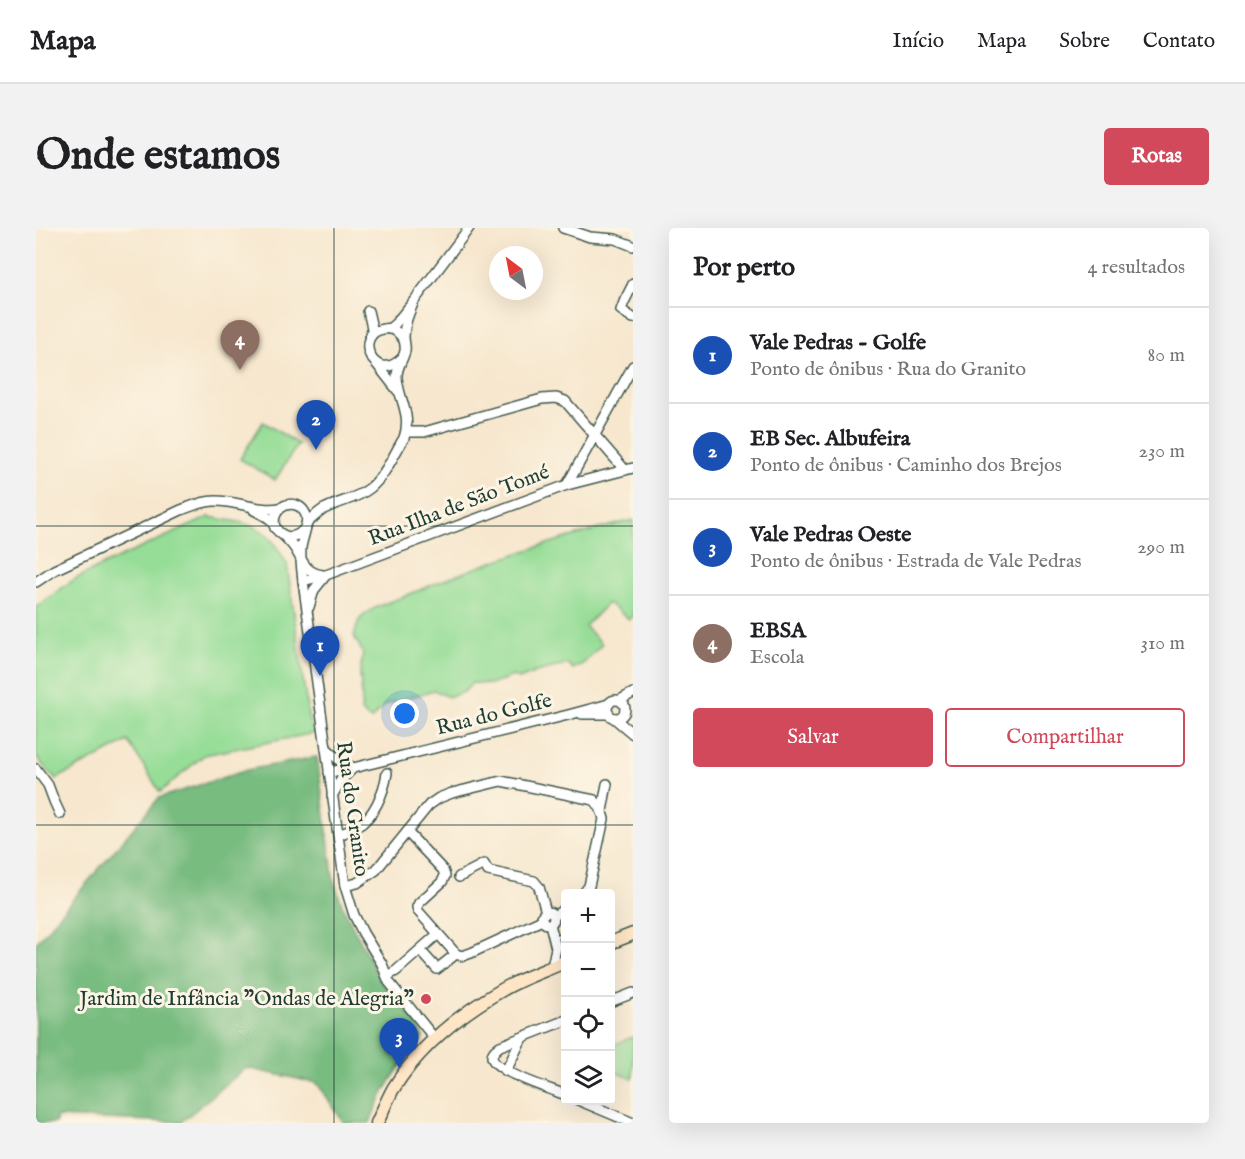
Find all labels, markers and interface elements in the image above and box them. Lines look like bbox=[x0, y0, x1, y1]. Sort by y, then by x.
text: Mapa bbox=[30, 24, 96, 59]
text: Início bbox=[892, 28, 944, 55]
text: Mapa bbox=[977, 28, 1026, 55]
text: Sobre bbox=[1059, 28, 1110, 55]
text: Contato bbox=[1143, 28, 1215, 55]
button: Rotas bbox=[1104, 128, 1209, 185]
text: Onde estamos bbox=[36, 130, 280, 183]
north arrow bbox=[489, 246, 543, 300]
text: Por perto bbox=[693, 251, 795, 284]
text: 4 resultados bbox=[1087, 255, 1185, 280]
pin: 4 bbox=[220, 320, 260, 370]
text: Vale Pedras - Golfe bbox=[750, 329, 926, 357]
text: 1 bbox=[709, 343, 716, 368]
text: 80 m bbox=[1148, 343, 1185, 368]
text: Ponto de ônibus · Rua do Granito bbox=[750, 357, 1026, 382]
pin: 2 bbox=[296, 400, 336, 450]
text: EB Sec. Albufeira bbox=[750, 425, 910, 453]
text: 2 bbox=[708, 439, 717, 464]
text: 230 m bbox=[1139, 439, 1185, 464]
text: Ponto de ônibus · Caminho dos Brejos bbox=[750, 453, 1062, 478]
street label: Rua Ilha de São Tomé bbox=[365, 459, 554, 553]
text: Vale Pedras Oeste bbox=[750, 521, 911, 549]
text: 3 bbox=[709, 535, 716, 560]
text: 290 m bbox=[1137, 535, 1185, 560]
text: Ponto de ônibus · Estrada de Vale Pedras bbox=[750, 549, 1082, 574]
text: EBSA bbox=[750, 617, 806, 645]
pin: 1 bbox=[300, 626, 340, 676]
text: 4 bbox=[708, 631, 717, 656]
text: 310 m bbox=[1141, 631, 1185, 656]
text: Escola bbox=[750, 645, 804, 670]
street label: Rua do Golfe bbox=[433, 687, 555, 742]
your location bbox=[390, 699, 419, 728]
button: Salvar bbox=[693, 708, 933, 767]
button: Compartilhar bbox=[945, 708, 1185, 767]
street label: Rua do Granito bbox=[329, 740, 375, 878]
map controls bbox=[561, 889, 615, 1105]
button: + bbox=[561, 889, 615, 943]
button: − bbox=[561, 943, 615, 997]
place label: Jardim de Infância "Ondas de Alegria" bbox=[77, 986, 414, 1013]
marker: Jardim de Infância "Ondas de Alegria" bbox=[419, 992, 433, 1006]
button: locate bbox=[561, 997, 615, 1051]
pin: 3 bbox=[380, 1018, 418, 1068]
button: layers bbox=[561, 1051, 615, 1105]

